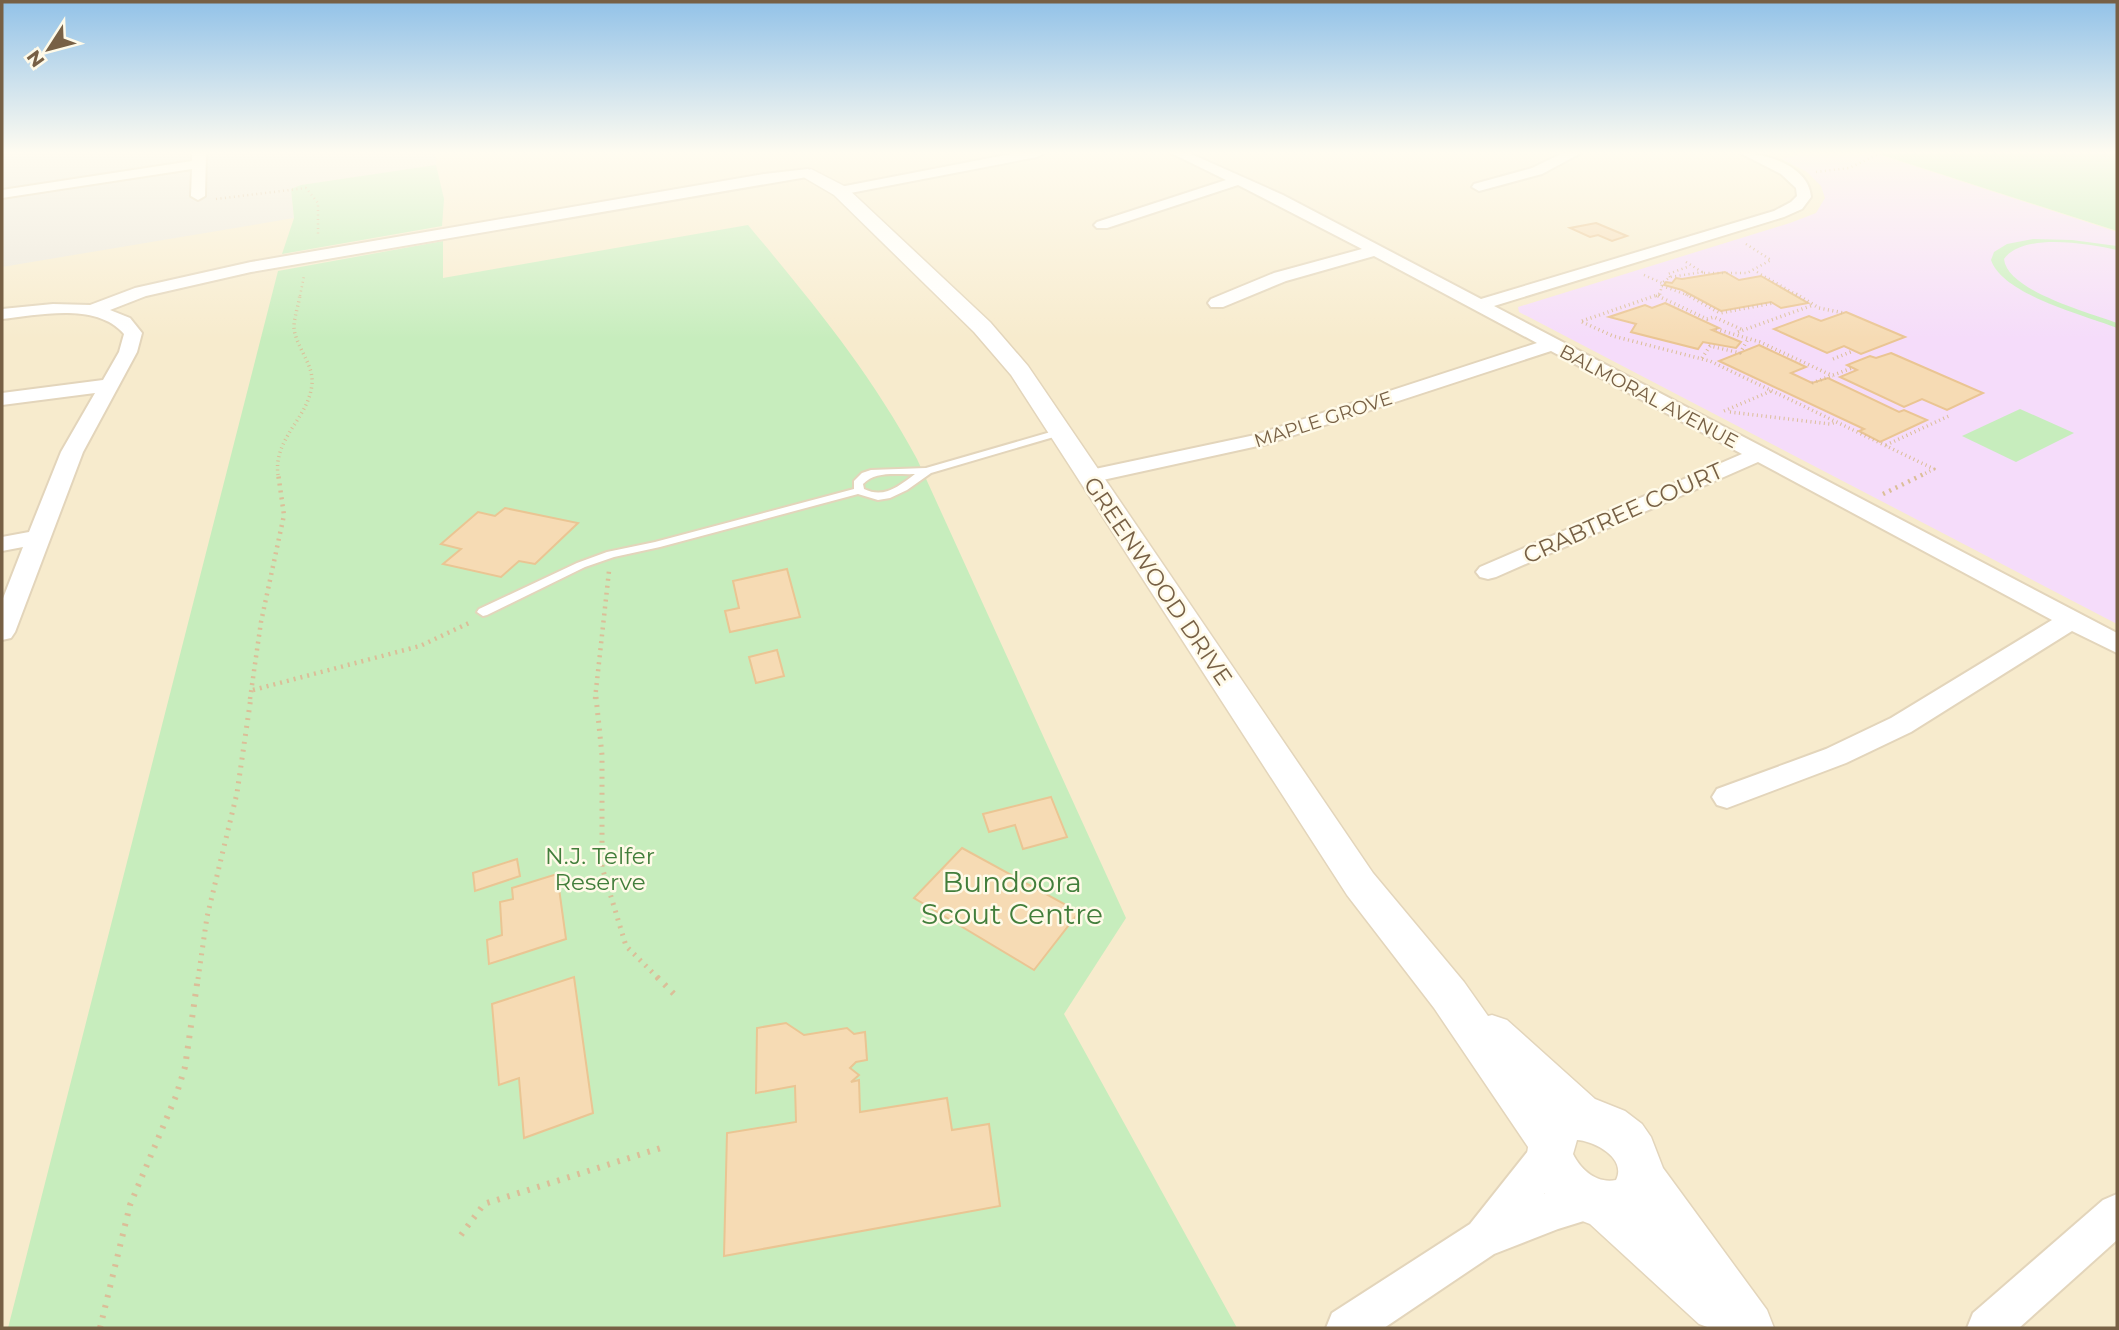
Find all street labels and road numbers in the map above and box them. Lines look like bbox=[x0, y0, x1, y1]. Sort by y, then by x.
street label: BALMORAL AVENUE bbox=[1556, 340, 1742, 453]
street label: MAPLE GROVE bbox=[1251, 386, 1395, 453]
street label: CRABTREE COURT bbox=[1519, 456, 1728, 570]
street label: GREENWOOD DRIVE bbox=[1078, 471, 1238, 691]

